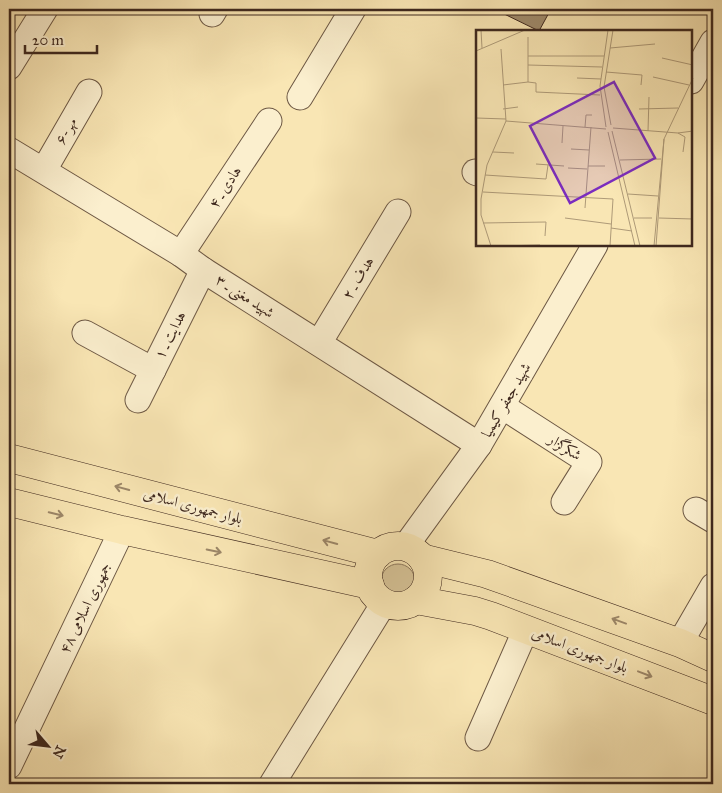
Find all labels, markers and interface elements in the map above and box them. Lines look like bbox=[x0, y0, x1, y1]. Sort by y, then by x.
scale bar bbox=[25, 22, 98, 54]
inset map bbox=[476, 30, 692, 246]
text: 20 m bbox=[32, 31, 64, 49]
street label: مهر-۶ bbox=[51, 114, 82, 148]
street label: هادی ـ ۴ bbox=[205, 163, 245, 211]
street label: هدف ـ ۲ bbox=[338, 253, 378, 303]
street label: شهید مغنی ـ ۳ bbox=[211, 270, 278, 323]
street label: هدایت ـ ۱ bbox=[150, 308, 191, 362]
street label: شهید جعفر کیمیا bbox=[477, 360, 535, 441]
street label: شکرگزار bbox=[543, 428, 586, 465]
one-way arrow bbox=[115, 482, 131, 492]
street label: بلوار جمهوری اسلامی bbox=[142, 484, 245, 528]
one-way arrow bbox=[48, 509, 64, 519]
one-way arrow bbox=[323, 537, 339, 546]
one-way arrow bbox=[206, 546, 222, 556]
street label: جمهوری اسلامی ۴۸ bbox=[55, 560, 115, 656]
one-way arrow bbox=[612, 616, 627, 625]
street label: بلوار جمهوری اسلامی bbox=[529, 623, 631, 677]
one-way arrow bbox=[637, 671, 652, 680]
north arrow bbox=[22, 720, 72, 770]
text: N bbox=[49, 743, 69, 761]

